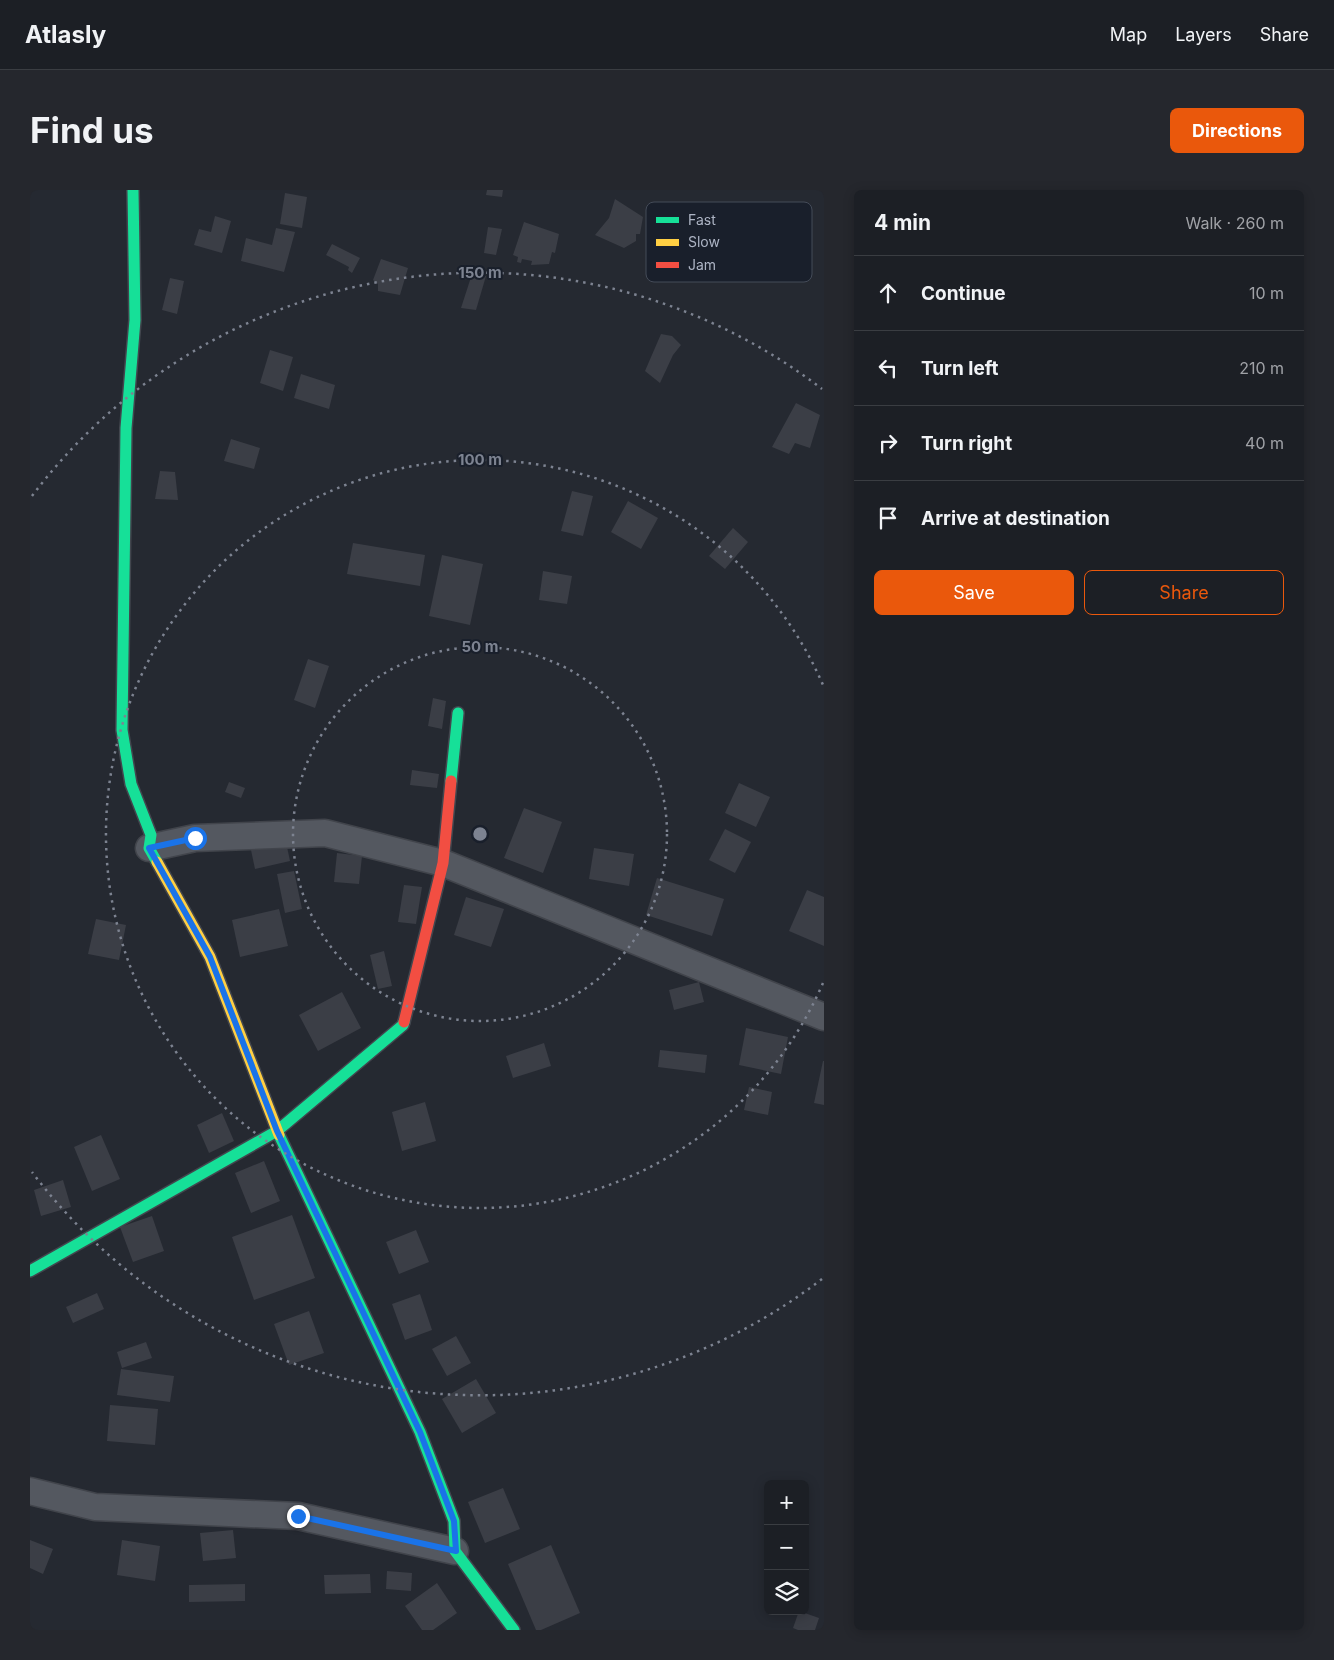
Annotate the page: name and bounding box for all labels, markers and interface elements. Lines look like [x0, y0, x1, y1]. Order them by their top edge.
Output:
text: Atlasly [25, 20, 106, 49]
text: Map [1110, 24, 1147, 45]
text: Layers [1175, 24, 1232, 45]
text: Share [1260, 24, 1309, 45]
button: Directions [1170, 108, 1304, 153]
text: Find us [30, 109, 154, 151]
legend [646, 202, 812, 282]
text: 4 min [874, 210, 931, 235]
text: Fast [688, 211, 716, 228]
text: Walk · 260 m [1186, 213, 1284, 233]
text: Slow [688, 233, 720, 250]
text: Jam [688, 256, 716, 273]
text: 150 m [458, 263, 502, 282]
icon: ahead [874, 279, 902, 307]
text: Continue [921, 282, 1006, 305]
text: 10 m [1249, 283, 1284, 303]
icon: left [874, 354, 902, 382]
text: Turn left [921, 357, 999, 380]
text: 210 m [1239, 358, 1284, 378]
icon: right [874, 429, 902, 457]
text: Turn right [921, 432, 1012, 455]
text: 40 m [1245, 433, 1284, 453]
text: 100 m [458, 450, 502, 469]
icon: arrive [874, 504, 902, 532]
text: Arrive at destination [921, 507, 1110, 530]
button: Save [874, 570, 1074, 615]
button: Share [1084, 570, 1284, 615]
text: 50 m [462, 637, 498, 656]
centre of rings [471, 825, 489, 843]
route start [184, 827, 207, 850]
map controls [764, 1480, 809, 1615]
button: + [764, 1480, 809, 1525]
route end [287, 1505, 310, 1528]
button: − [764, 1525, 809, 1570]
button: layers [764, 1570, 809, 1615]

